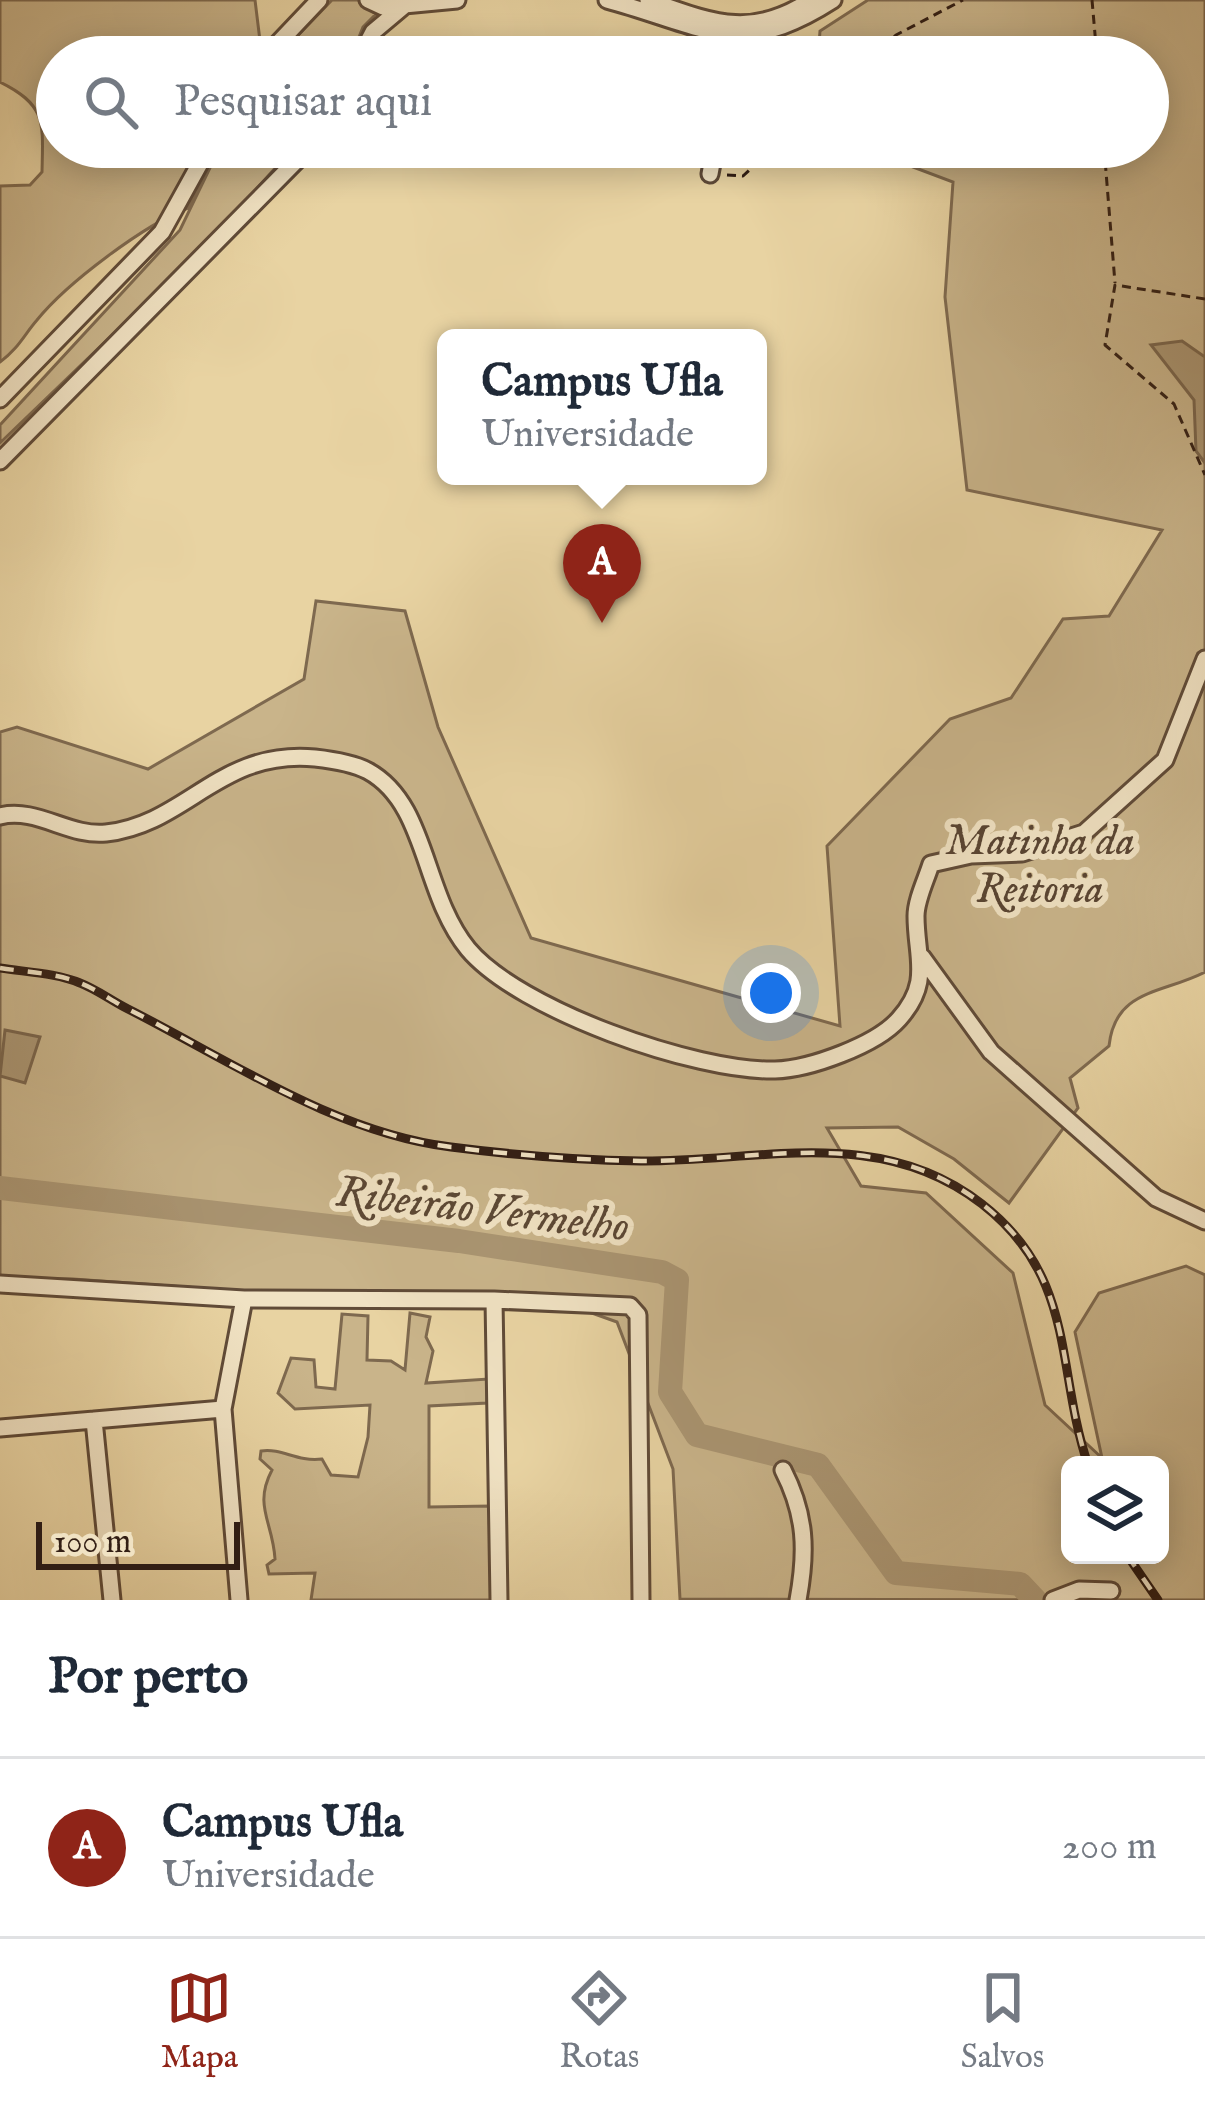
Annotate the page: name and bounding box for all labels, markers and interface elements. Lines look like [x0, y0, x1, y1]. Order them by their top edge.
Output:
search box [36, 36, 1169, 168]
icon: search [78, 69, 144, 135]
text: Pesquisar aqui [174, 74, 432, 131]
popup [437, 329, 767, 485]
text: Campus Ufla [481, 354, 723, 411]
text: Universidade [481, 411, 694, 460]
pin: A [563, 524, 641, 623]
park label: Matinha da Reitoria [945, 816, 1135, 917]
your location [741, 963, 801, 1023]
water label: Ribeirão Vermelho [333, 1164, 632, 1257]
map controls [1061, 1456, 1169, 1564]
button: layers [1061, 1456, 1169, 1564]
scale bar [36, 1516, 240, 1569]
text: 100 m [54, 1522, 131, 1564]
text: Por perto [48, 1646, 248, 1711]
text: Campus Ufla [162, 1795, 403, 1852]
text: A [74, 1823, 100, 1872]
text: 200 m [1062, 1823, 1157, 1872]
text: Universidade [162, 1852, 375, 1901]
tab: Mapa [161, 1965, 238, 2079]
tab: Rotas [559, 1965, 639, 2079]
tab: Salvos [961, 1965, 1044, 2079]

